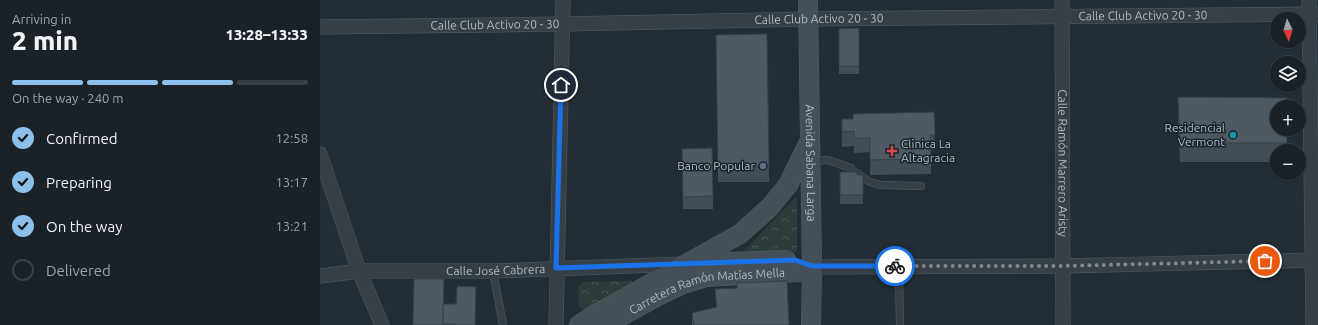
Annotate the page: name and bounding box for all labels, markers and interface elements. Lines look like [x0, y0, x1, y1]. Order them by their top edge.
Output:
street label: Calle Club Activo 20 - 30 [1078, 8, 1208, 22]
street label: Calle Club Activo 20 - 30 [754, 11, 884, 26]
text: Arriving in [12, 12, 71, 26]
north arrow [1270, 12, 1306, 48]
map controls [1270, 12, 1306, 180]
street label: Calle Club Activo 20 - 30 [430, 17, 560, 32]
text: 2 min [12, 26, 78, 55]
text: 13:28–13:33 [225, 26, 308, 43]
button: layers [1270, 56, 1306, 92]
pin [544, 68, 578, 102]
icon: home [550, 74, 572, 96]
street label: Calle Ramón Marrero Aristy [1056, 89, 1070, 237]
text: On the way · 240 m [12, 91, 124, 105]
button: + [1270, 100, 1306, 136]
street label: Avenida Sabana Larga [804, 104, 818, 222]
place label: Residencial Vermont [1164, 121, 1225, 148]
icon: check [12, 127, 34, 149]
text: Confirmed [46, 130, 118, 147]
marker: Residencial Vermont [1228, 130, 1238, 140]
text: 12:58 [275, 131, 308, 145]
place label: Clinica La Altagracia [901, 137, 955, 164]
button: − [1270, 144, 1306, 180]
marker: Clinica La Altagracia [886, 145, 898, 157]
place label: Banco Popular [677, 159, 755, 172]
marker: Banco Popular [758, 161, 768, 171]
icon: check [12, 171, 34, 193]
text: Preparing [46, 174, 112, 191]
text: 13:17 [275, 175, 308, 189]
icon: check [12, 215, 34, 237]
text: On the way [46, 218, 122, 235]
text: 13:21 [275, 219, 308, 233]
pin [1248, 244, 1282, 278]
courier [875, 246, 915, 286]
icon: bag [1254, 250, 1276, 272]
icon: bike [884, 255, 906, 277]
text: Delivered [46, 262, 111, 279]
street label: Calle José Cabrera [446, 262, 545, 277]
street label: Carretera Ramón Matías Mella [627, 266, 785, 317]

